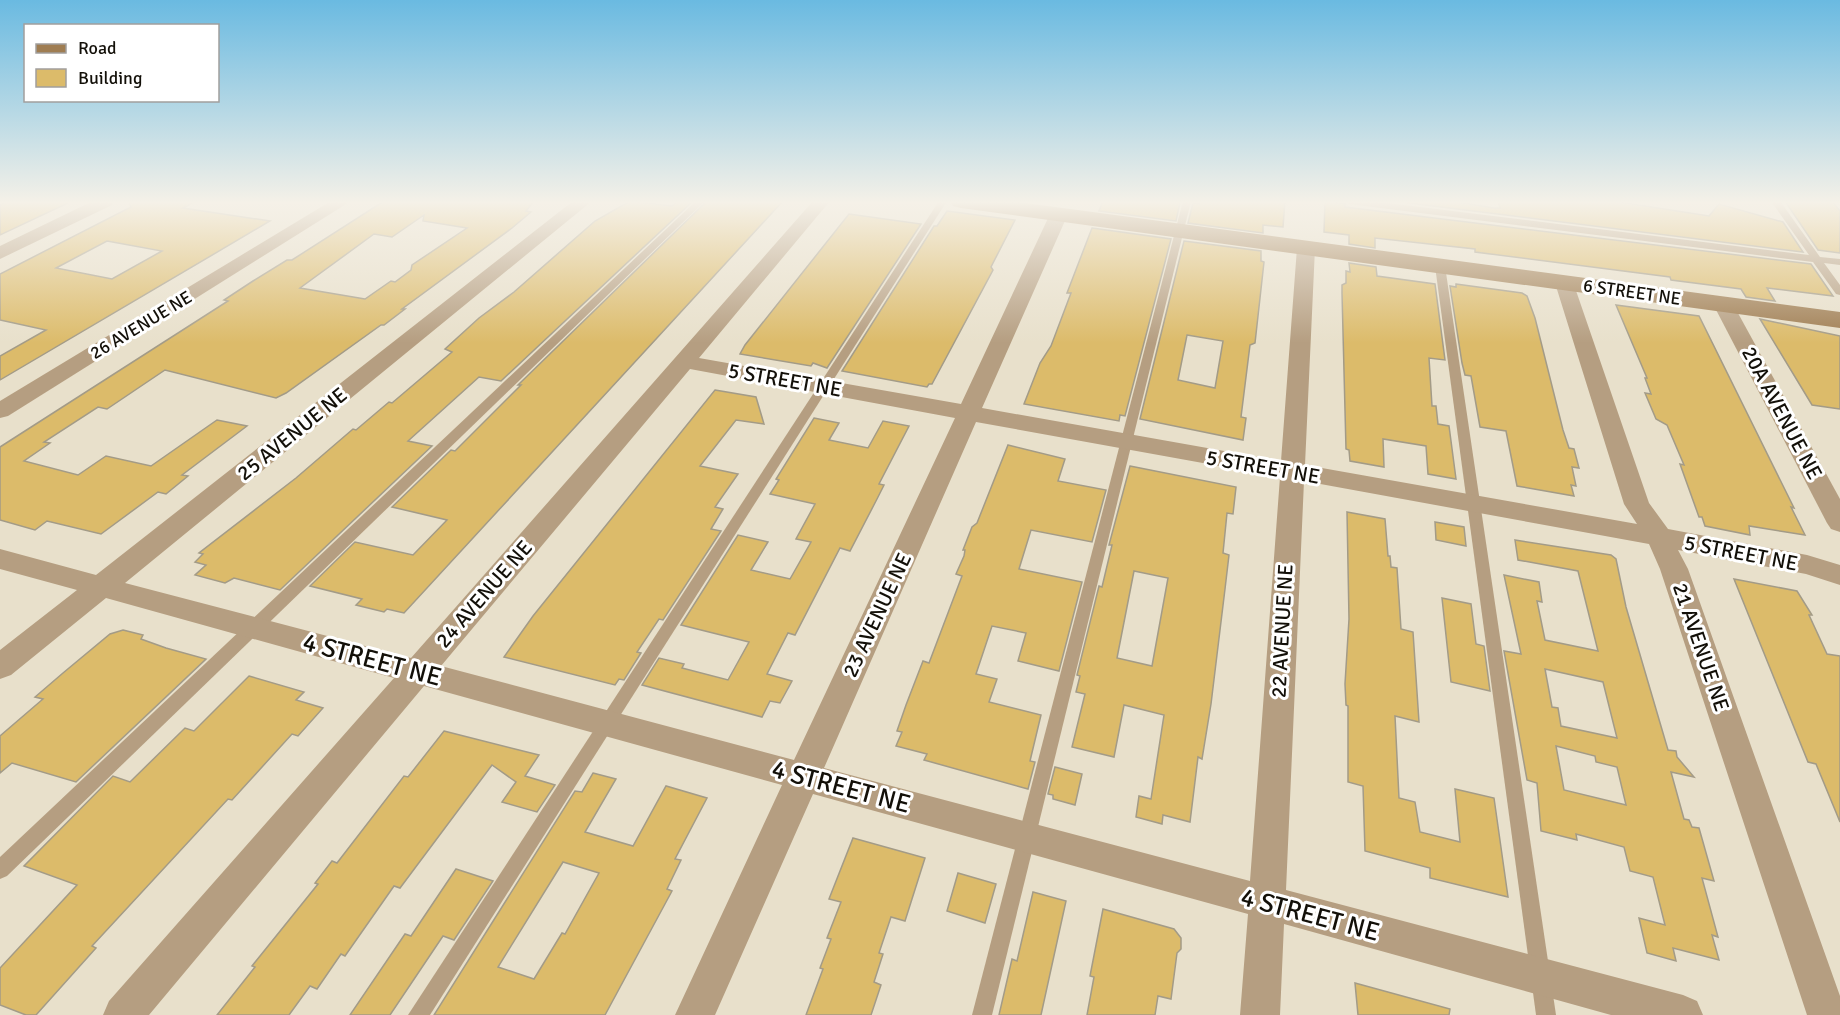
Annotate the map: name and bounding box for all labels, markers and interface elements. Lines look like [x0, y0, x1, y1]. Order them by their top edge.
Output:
legend [24, 24, 219, 102]
text: Road [78, 37, 117, 59]
text: Building [78, 67, 142, 89]
street label: 6 STREET NE [1582, 274, 1682, 310]
street label: 26 AVENUE NE [86, 286, 196, 364]
street label: 20A AVENUE NE [1736, 342, 1828, 484]
street label: 5 STREET NE [726, 357, 844, 403]
street label: 25 AVENUE NE [232, 382, 352, 486]
street label: 5 STREET NE [1204, 444, 1322, 490]
street label: 5 STREET NE [1682, 529, 1800, 577]
street label: 24 AVENUE NE [430, 535, 538, 653]
street label: 23 AVENUE NE [837, 549, 917, 681]
street label: 22 AVENUE NE [1266, 563, 1298, 699]
street label: 21 AVENUE NE [1667, 579, 1735, 715]
street label: 4 STREET NE [299, 626, 445, 694]
street label: 4 STREET NE [768, 753, 914, 821]
street label: 4 STREET NE [1237, 881, 1383, 949]

